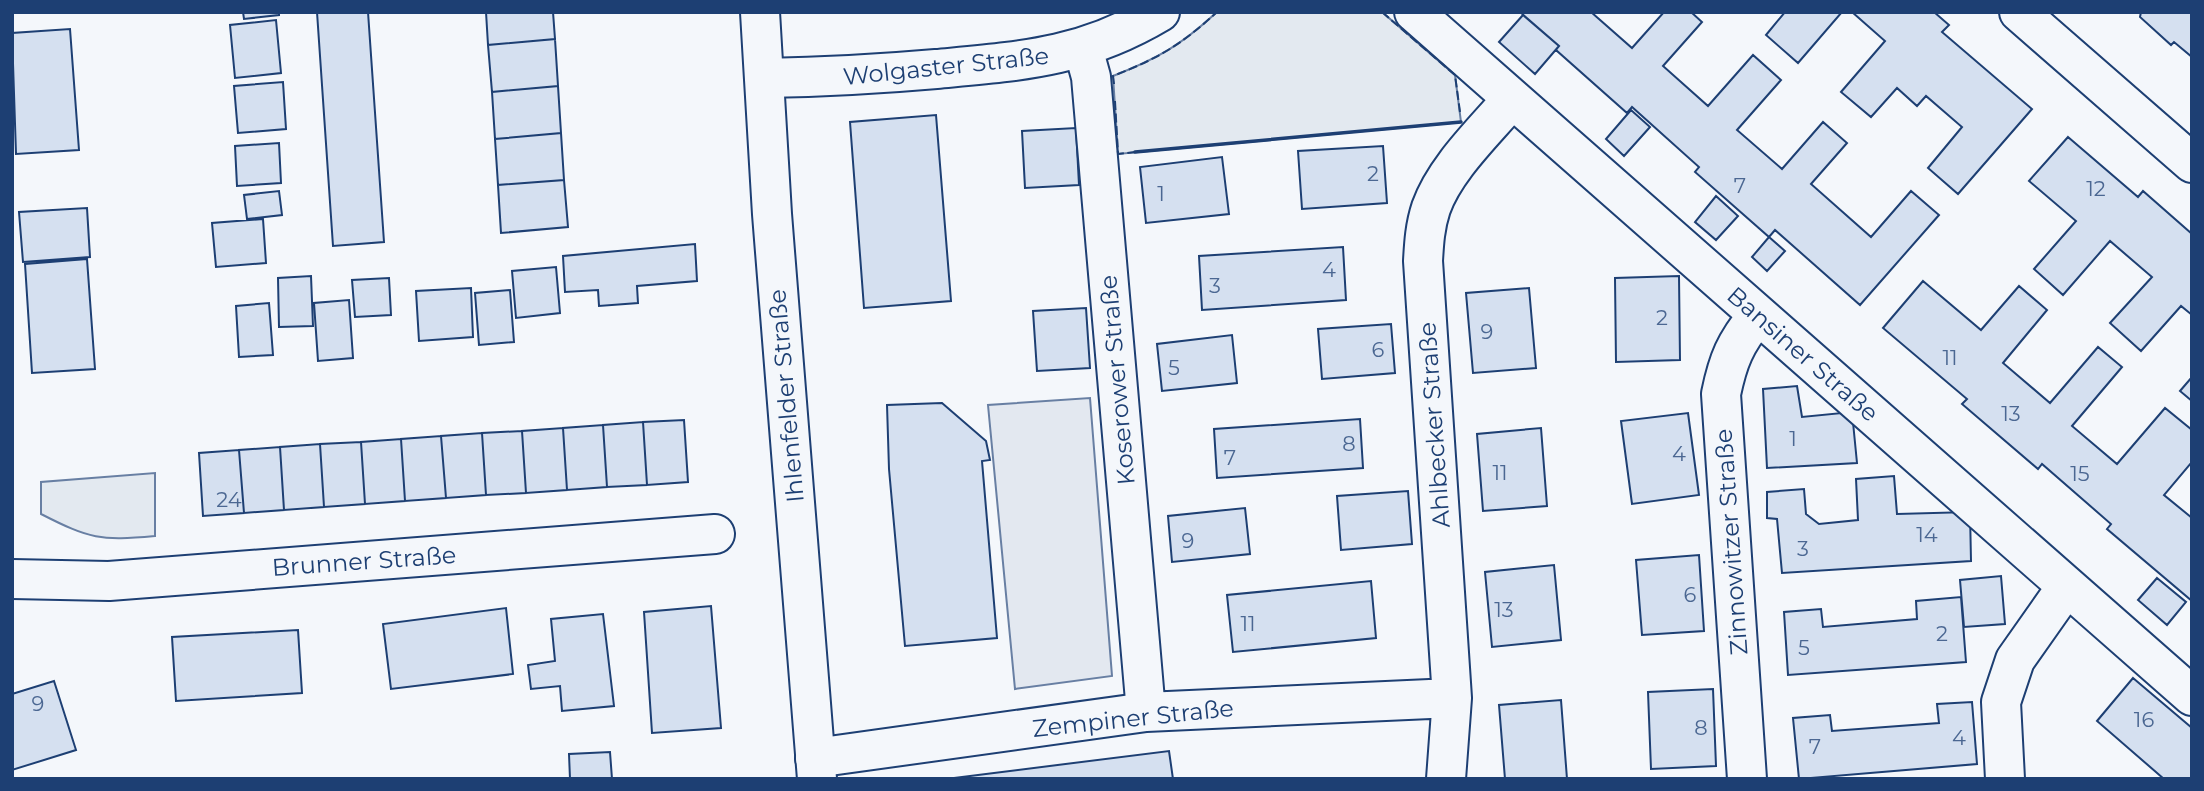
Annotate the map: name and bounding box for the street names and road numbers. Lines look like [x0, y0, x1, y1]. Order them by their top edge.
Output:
street label: Wolgaster Straße [842, 41, 1050, 91]
street label: Koserower Straße [1093, 274, 1141, 486]
street label: Bansiner Straße [1721, 280, 1885, 428]
street label: Ihlenfelder Straße [762, 288, 810, 504]
street label: Ahlbecker Straße [1412, 321, 1456, 529]
street label: Zinnowitzer Straße [1709, 428, 1753, 656]
street label: Brunner Straße [271, 540, 457, 582]
street label: Zempiner Straße [1031, 693, 1235, 743]

